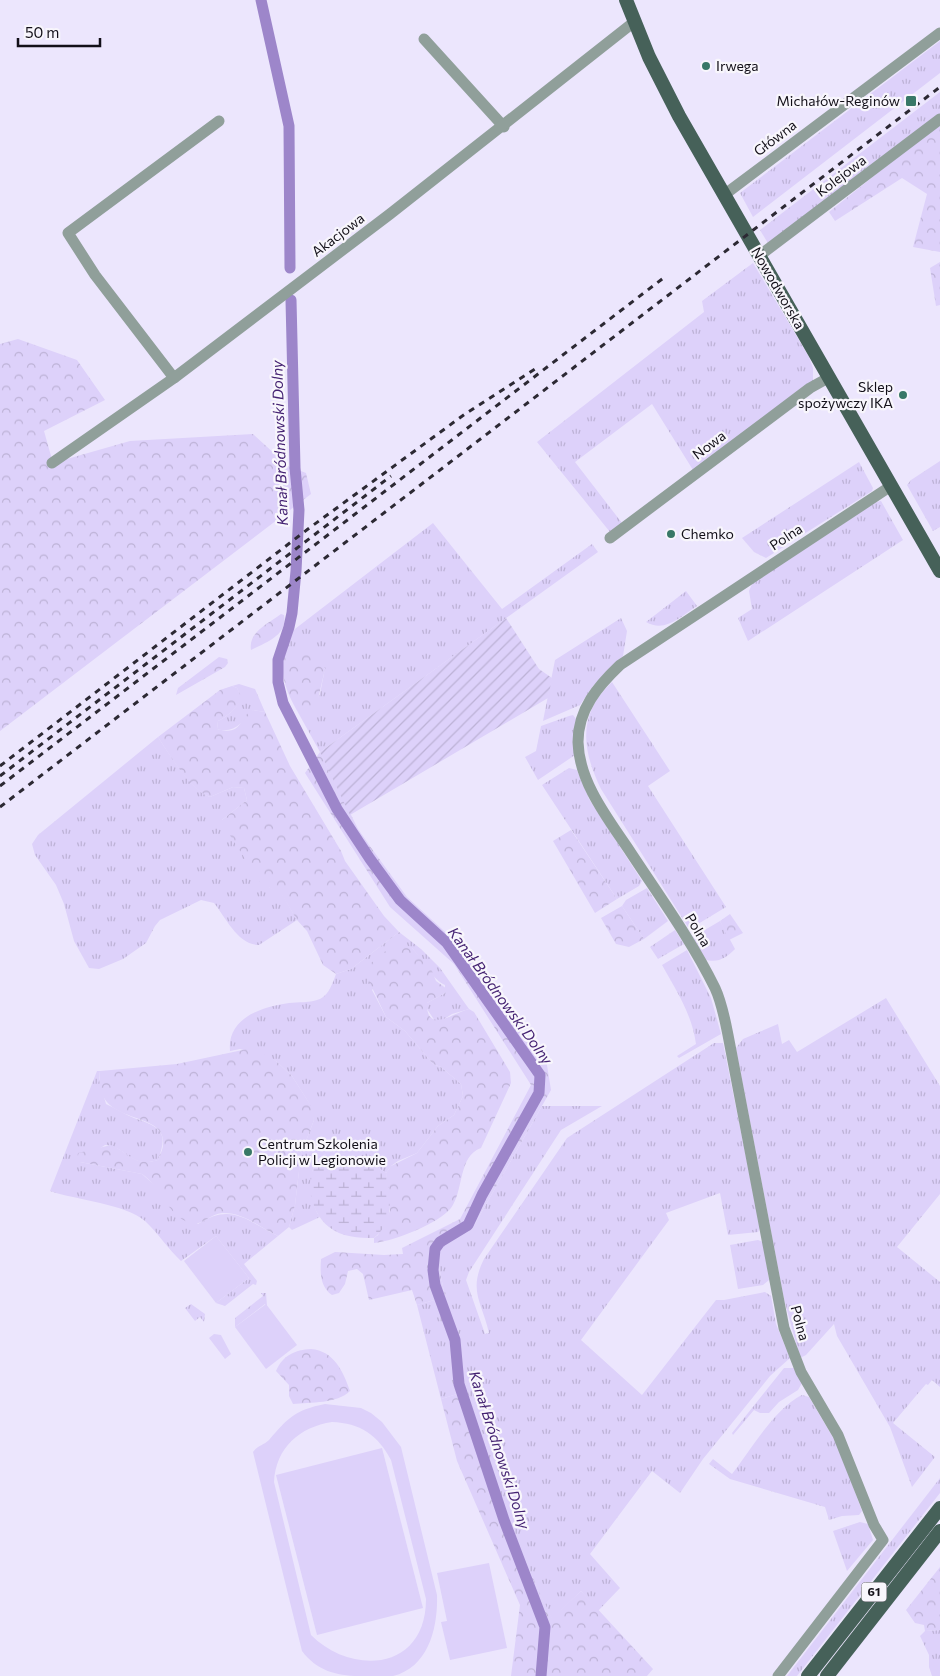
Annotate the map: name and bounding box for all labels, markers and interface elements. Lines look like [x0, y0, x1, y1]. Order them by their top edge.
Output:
scale bar [18, 15, 100, 47]
text: 50 m [25, 23, 59, 41]
place label: Irwega [716, 57, 759, 74]
marker: Irwega [700, 60, 712, 72]
place label: Michałów-Reginów [776, 92, 900, 109]
marker: Michałów-Reginów [904, 94, 918, 108]
street label: Główna [750, 116, 799, 159]
street label: Kolejowa [812, 151, 869, 200]
street label: Akacjowa [308, 209, 367, 260]
street label: Nowodworska [748, 244, 809, 332]
water label: Kanał Bródnowski Dolny [267, 359, 291, 526]
place label: Sklep spożywczy IKA [798, 378, 893, 411]
marker: Sklep spożywczy IKA [897, 389, 909, 401]
street label: Nowa [689, 427, 729, 463]
street label: Polna [766, 520, 805, 553]
place label: Chemko [681, 525, 734, 542]
marker: Chemko [665, 528, 677, 540]
street label: Polna [682, 910, 715, 949]
water label: Kanał Bródnowski Dolny [445, 923, 557, 1069]
place label: Centrum Szkolenia Policji w Legionowie [258, 1135, 386, 1168]
marker: Centrum Szkolenia Policji w Legionowie [242, 1146, 254, 1158]
street label: Polna [788, 1303, 813, 1342]
water label: Kanał Bródnowski Dolny [466, 1368, 534, 1532]
road number: 61 [862, 1582, 886, 1601]

